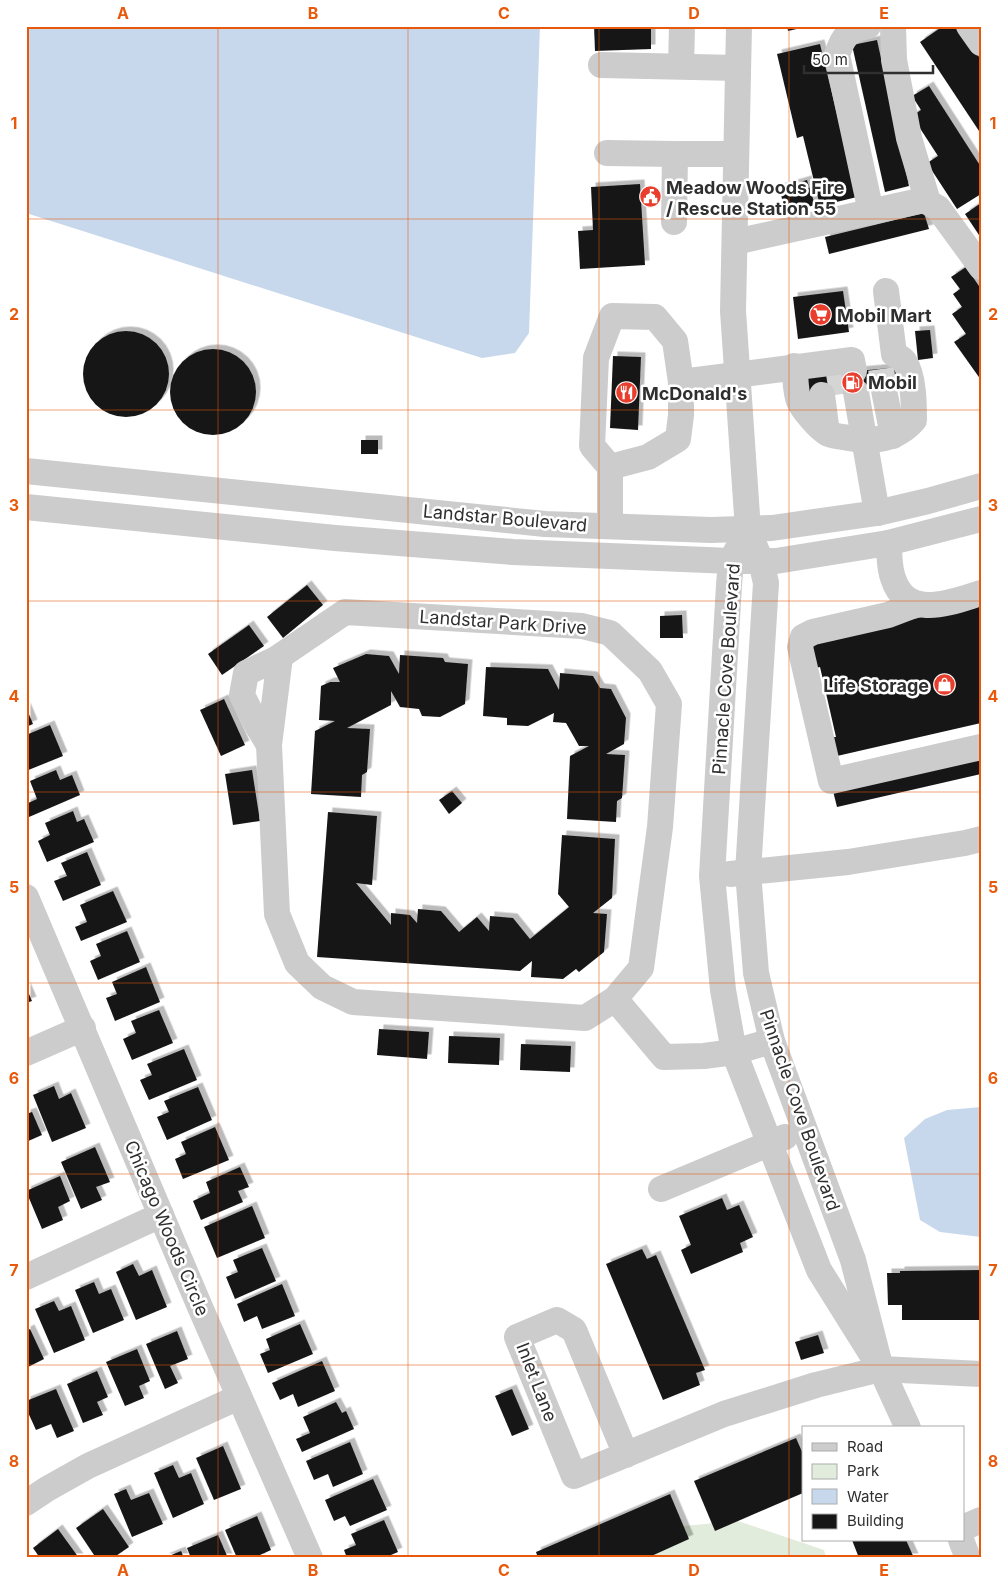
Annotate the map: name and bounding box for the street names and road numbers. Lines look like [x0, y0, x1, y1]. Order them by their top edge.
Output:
street label: Landstar Boulevard [422, 500, 588, 536]
street label: Pinnacle Cove Boulevard [708, 563, 744, 775]
street label: Landstar Park Drive [419, 606, 587, 638]
street label: Pinnacle Cove Boulevard [756, 1006, 844, 1214]
street label: Chicago Woods Circle [120, 1137, 214, 1319]
street label: Inlet Lane [512, 1340, 562, 1424]

